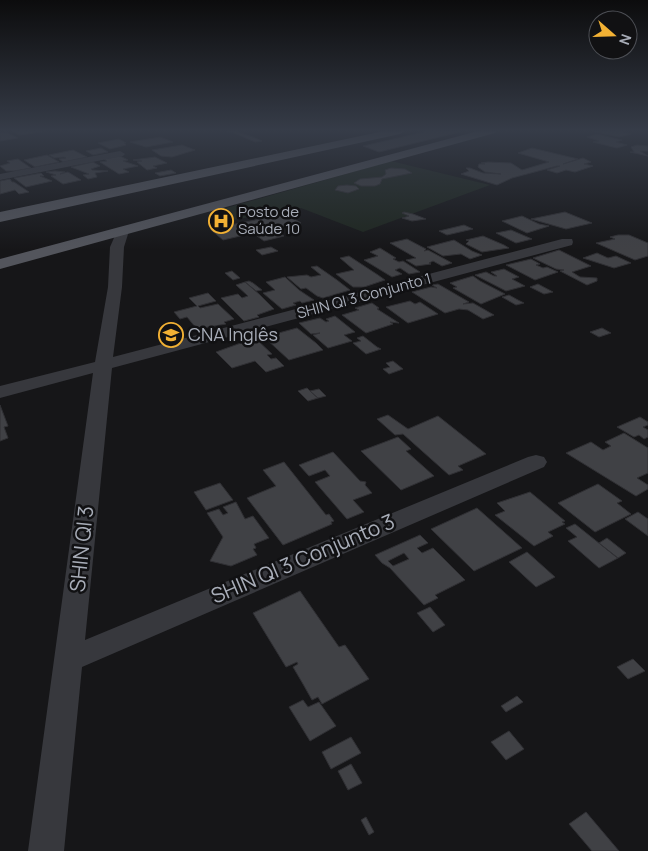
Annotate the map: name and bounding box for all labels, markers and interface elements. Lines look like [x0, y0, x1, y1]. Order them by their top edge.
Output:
north arrow [588, 10, 638, 60]
text: N [615, 32, 636, 48]
place label: Posto de Saúde 10 [238, 201, 300, 239]
hospital icon: Posto de Saúde 10 [208, 208, 234, 234]
street label: SHIN QI 3 Conjunto 1 [294, 267, 433, 324]
school or university icon: CNA Inglês [158, 322, 184, 348]
place label: CNA Inglês [188, 322, 278, 346]
street label: SHIN QI 3 [63, 504, 99, 593]
street label: SHIN QI 3 Conjunto 3 [206, 507, 399, 610]

